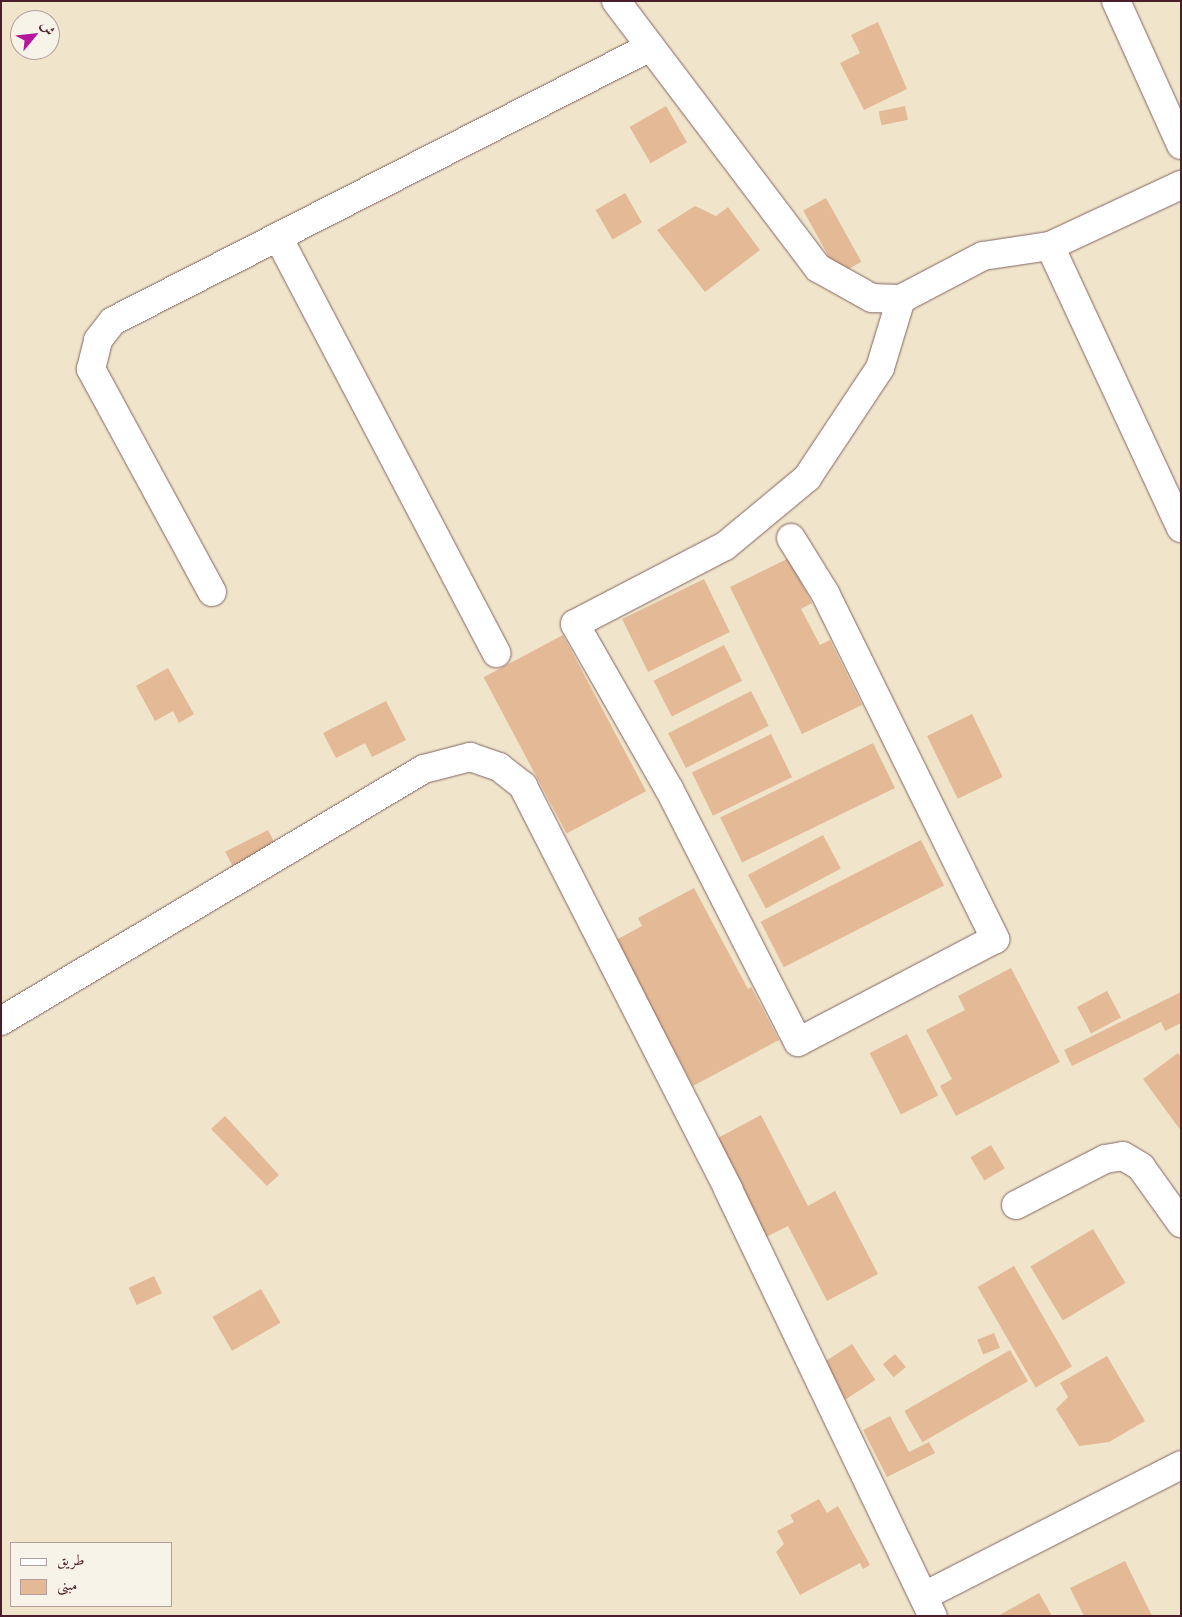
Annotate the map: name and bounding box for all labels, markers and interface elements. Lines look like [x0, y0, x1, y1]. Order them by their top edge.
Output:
north arrow [10, 10, 60, 60]
text: ش [38, 19, 57, 38]
legend [10, 1542, 172, 1607]
text: طريق [57, 1554, 84, 1569]
text: مبنى [57, 1579, 77, 1594]

